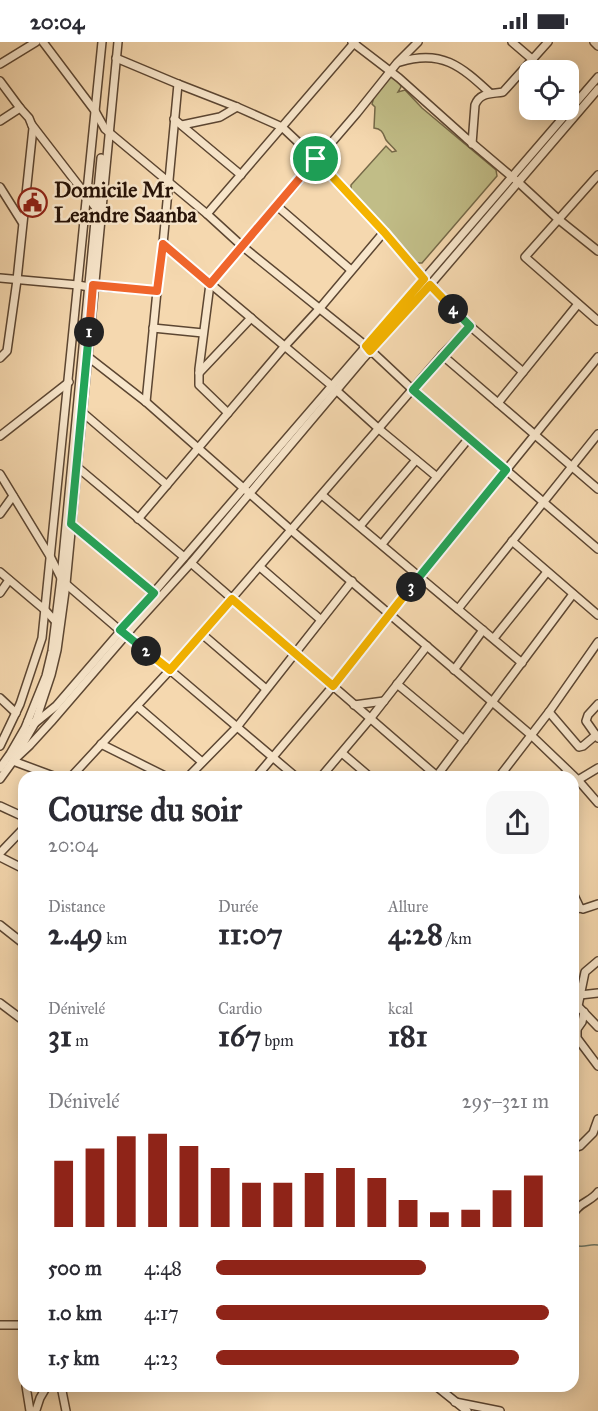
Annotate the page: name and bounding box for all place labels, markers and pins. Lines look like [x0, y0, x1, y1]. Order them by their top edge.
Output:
pin [290, 133, 341, 184]
place label: Domicile Mr Leandre Saanba [54, 176, 197, 228]
public building icon: Domicile Mr Leandre Saanba [17, 186, 49, 218]
pin: 4 [438, 294, 468, 324]
pin: 1 [74, 317, 104, 347]
pin: 3 [396, 572, 426, 602]
pin: 2 [131, 636, 161, 666]

